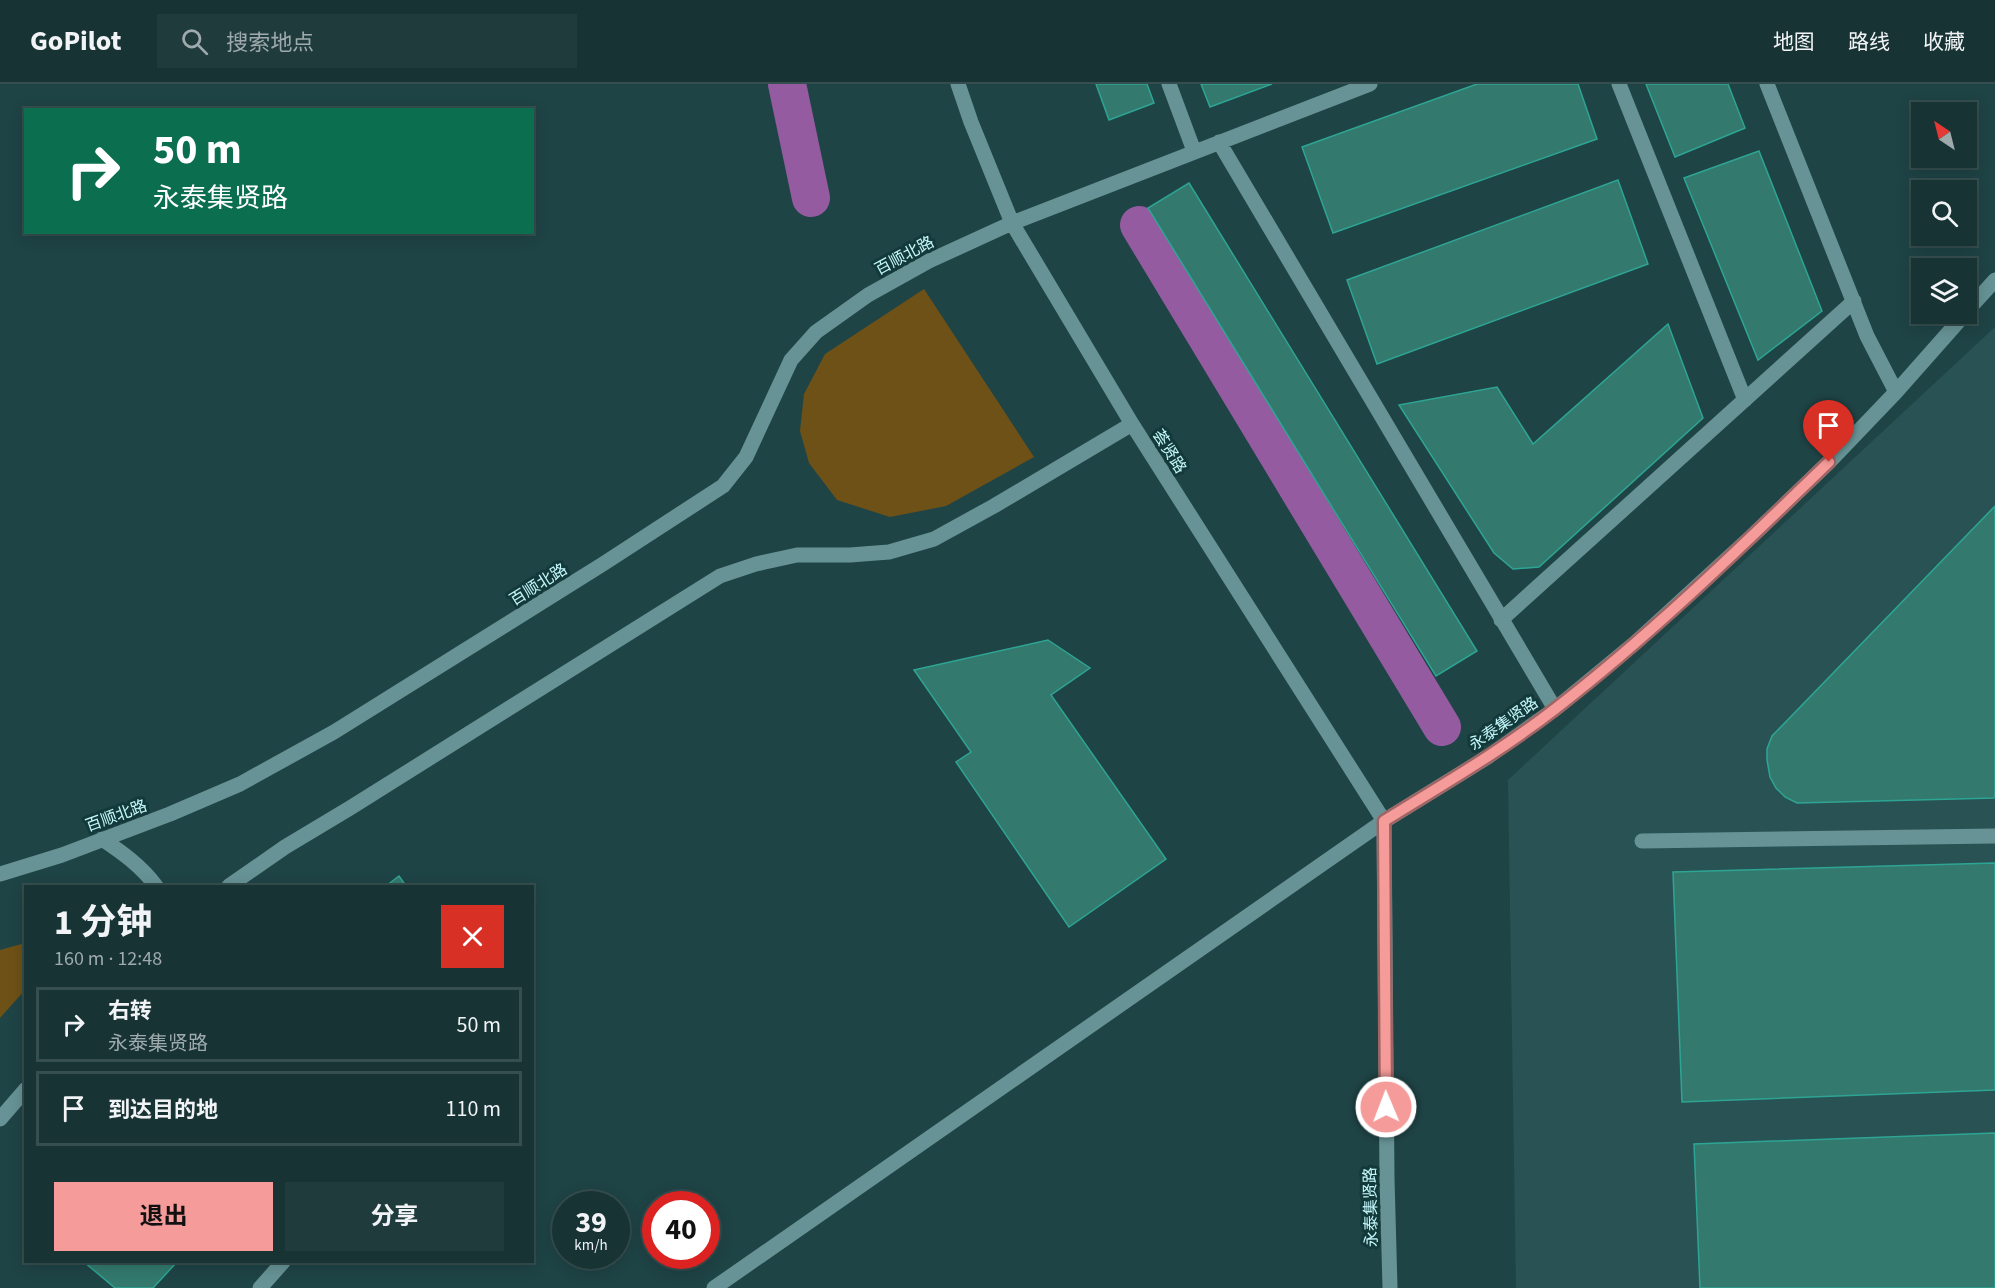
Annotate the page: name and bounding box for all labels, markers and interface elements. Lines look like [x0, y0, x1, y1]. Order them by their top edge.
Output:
search box [157, 14, 577, 68]
text: GoPilot [30, 21, 121, 61]
icon: search [178, 25, 211, 58]
text: 搜索地点 [226, 27, 314, 59]
text: 地图 [1773, 27, 1815, 57]
text: 路线 [1848, 27, 1890, 57]
text: 收藏 [1923, 27, 1965, 57]
north arrow [1911, 102, 1977, 168]
map controls [1911, 102, 1977, 324]
text: 50 m [153, 120, 242, 180]
icon: right [54, 132, 132, 210]
text: 永泰集贤路 [153, 179, 288, 218]
button: search [1911, 180, 1977, 246]
street label: 百顺北路 [871, 231, 938, 281]
button: layers [1911, 258, 1977, 324]
pin [1803, 400, 1854, 462]
icon: arrive [1812, 409, 1845, 442]
street label: 荟贤路 [1147, 425, 1191, 478]
street label: 百顺北路 [506, 559, 572, 611]
street label: 永泰集贤路 [1464, 692, 1543, 756]
street label: 百顺北路 [83, 795, 150, 837]
text: 1 分钟 [54, 897, 152, 948]
button: close [441, 905, 504, 968]
text: 160 m · 12:48 [54, 945, 162, 973]
text: 右转 [108, 995, 152, 1027]
icon: right [57, 1008, 90, 1041]
text: 50 m [456, 1009, 501, 1041]
text: 永泰集贤路 [108, 1030, 208, 1058]
position arrow [1354, 1075, 1418, 1139]
icon: arrive [57, 1092, 90, 1125]
text: 110 m [446, 1093, 501, 1125]
text: 到达目的地 [108, 1094, 218, 1126]
street label: 永泰集贤路 [1359, 1167, 1383, 1247]
button: 退出 [54, 1182, 273, 1251]
button: 分享 [285, 1182, 504, 1251]
speed limit sign: 40 [642, 1191, 720, 1269]
text: 39 [575, 1201, 607, 1244]
text: km/h [574, 1235, 608, 1256]

